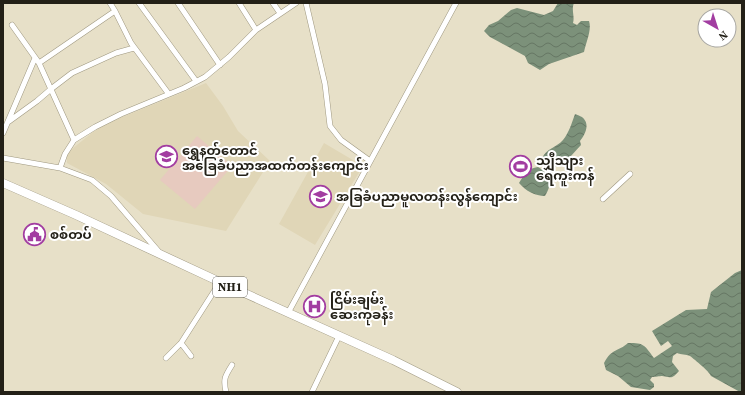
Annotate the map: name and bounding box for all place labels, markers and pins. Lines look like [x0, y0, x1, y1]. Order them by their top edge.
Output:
place label: ရွှေနတ်တောင် အခြေခံပညာအထက်တန်းကျောင်း [182, 141, 369, 177]
school or university icon: ရွှေနတ်တောင် အခြေခံပညာအထက်တန်းကျောင်း [153, 144, 179, 170]
place label: သျှီသျား ရေကူးကန် [536, 152, 594, 187]
sports icon: သျှီသျား ရေကူးကန် [507, 154, 533, 180]
school or university icon: အခြခံပညာမူလတန်းလွန်ကျောင်း [308, 183, 334, 209]
place label: အခြခံပညာမူလတန်းလွန်ကျောင်း [336, 187, 518, 208]
public building icon: စစ်တပ် [21, 221, 47, 247]
place label: စစ်တပ် [50, 225, 92, 243]
place label: ငြိမ်းချမ်း ဆေးကုခန်း [330, 290, 393, 326]
hospital icon: ငြိမ်းချမ်း ဆေးကုခန်း [301, 293, 327, 319]

